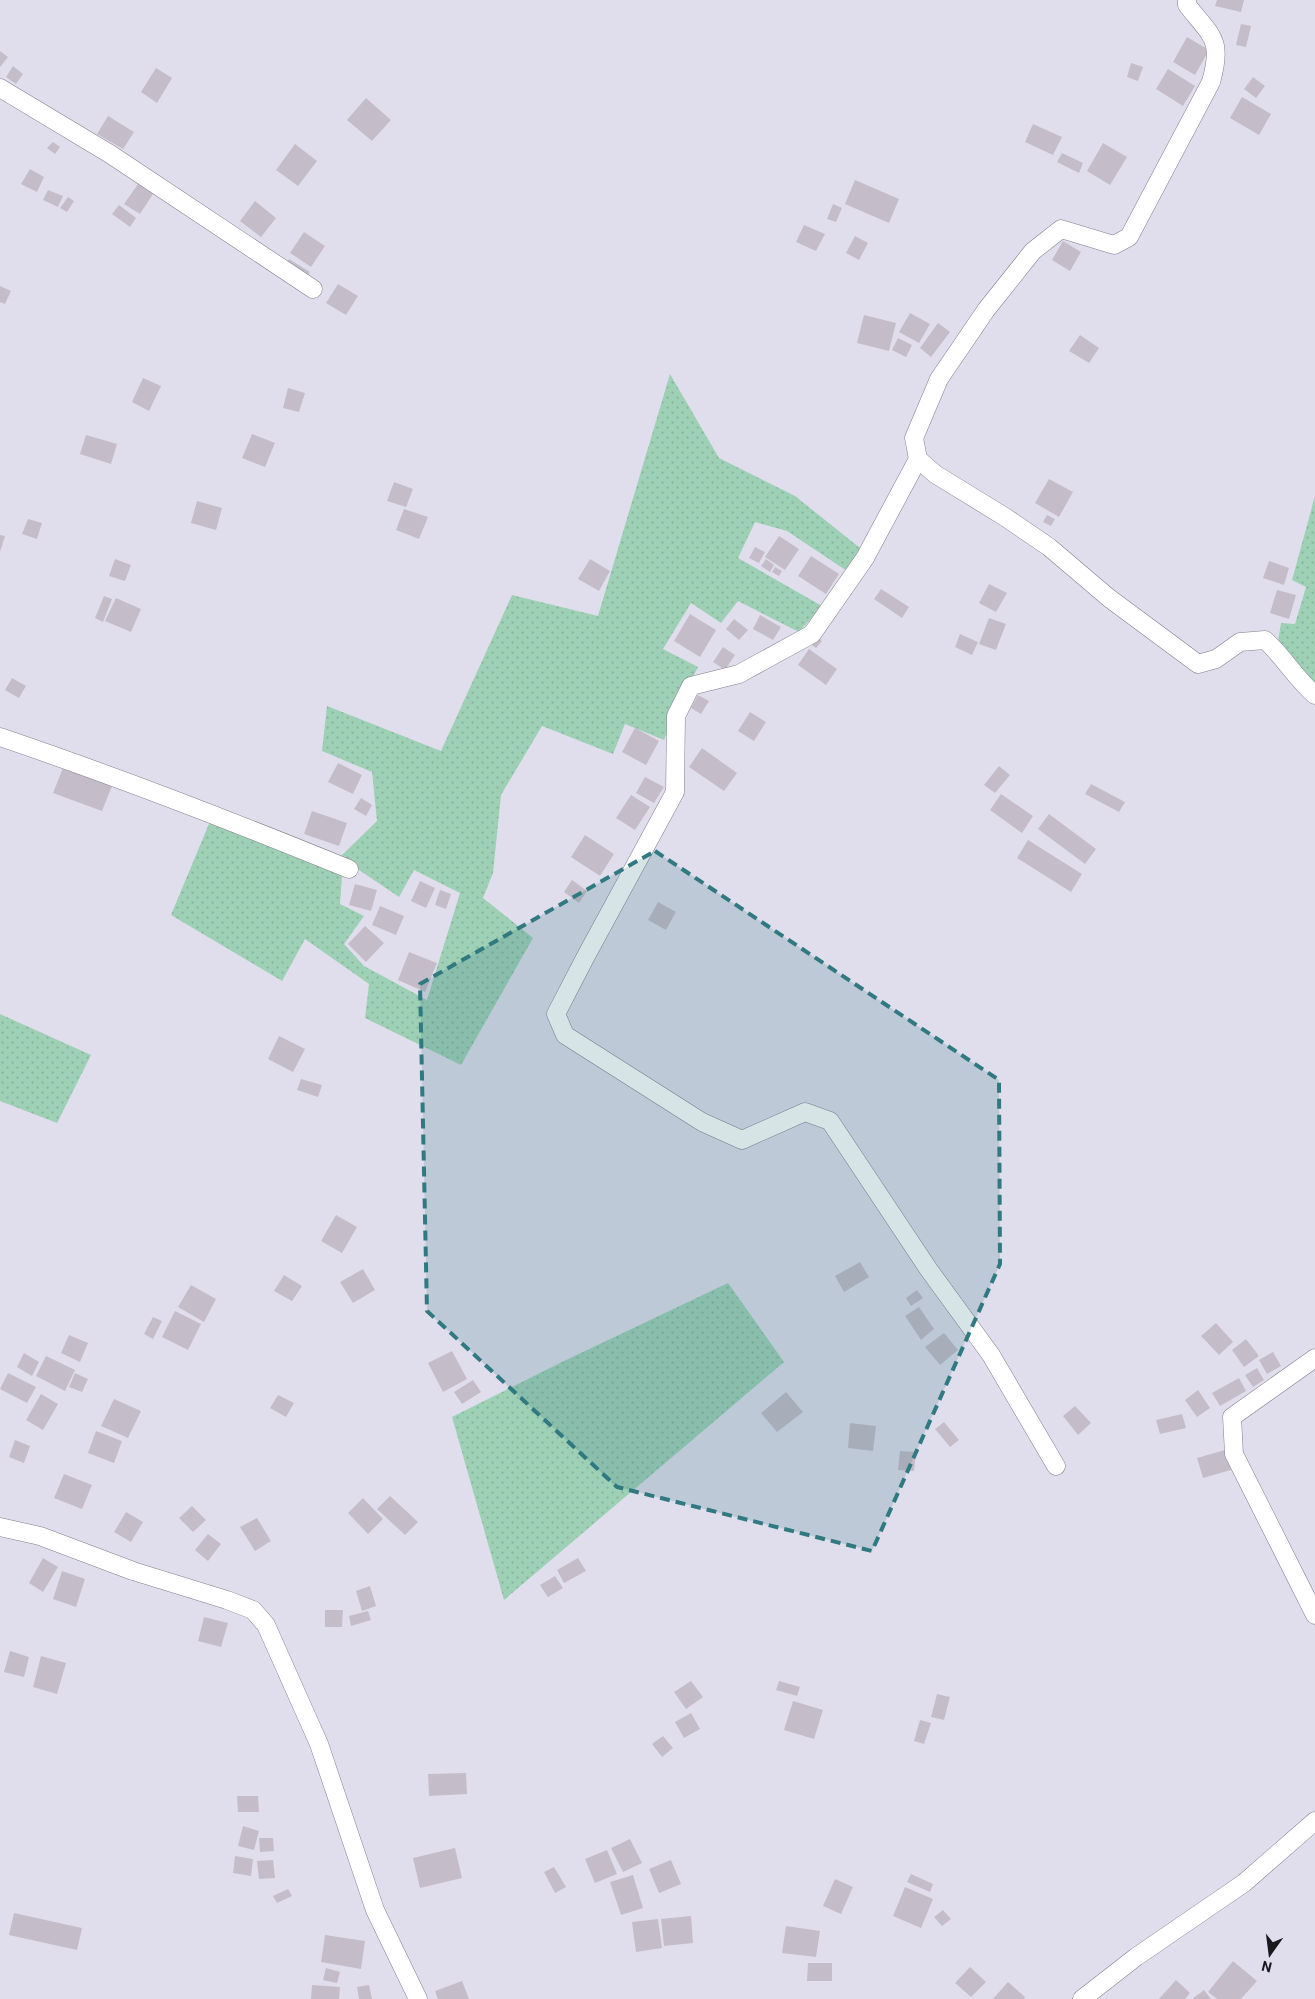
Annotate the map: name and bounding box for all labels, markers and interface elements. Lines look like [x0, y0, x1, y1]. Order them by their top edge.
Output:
north arrow [1245, 1929, 1295, 1979]
text: N [1260, 1958, 1274, 1976]

